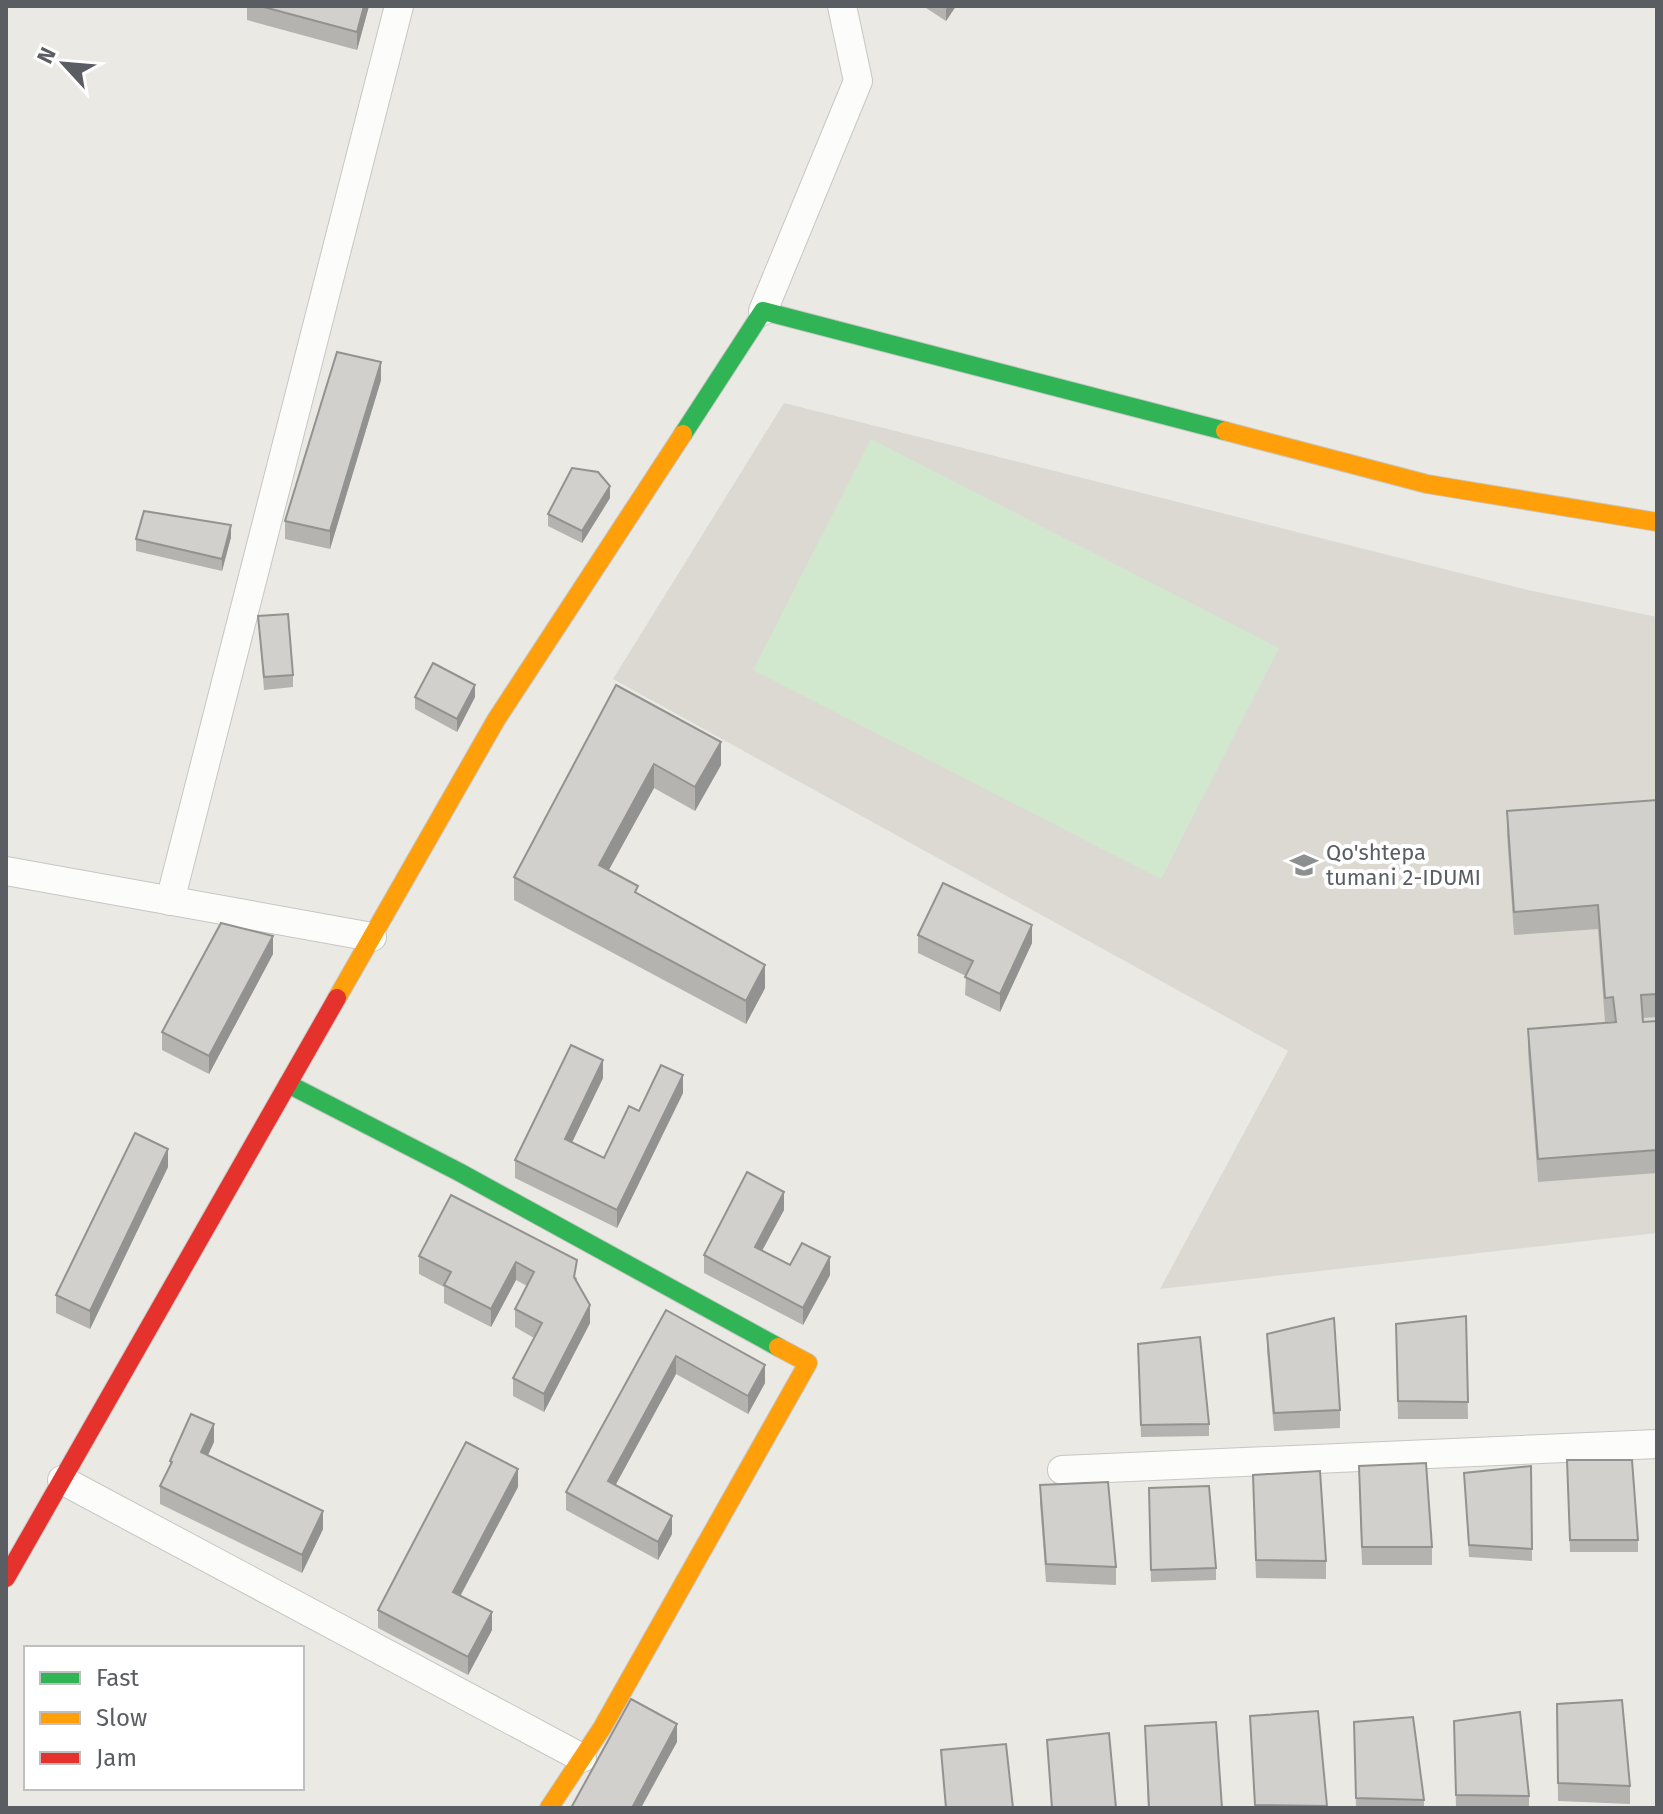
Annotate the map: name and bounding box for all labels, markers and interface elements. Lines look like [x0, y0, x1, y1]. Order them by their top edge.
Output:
north arrow [24, 24, 104, 104]
text: N [31, 43, 62, 68]
place label: Qo'shtepa tumani 2-IDUMI [1326, 839, 1481, 891]
school or university icon: Qo'shtepa tumani 2-IDUMI [1289, 850, 1319, 880]
legend [24, 1646, 304, 1790]
text: Fast [96, 1664, 139, 1692]
text: Slow [96, 1704, 147, 1732]
text: Jam [96, 1744, 137, 1772]

